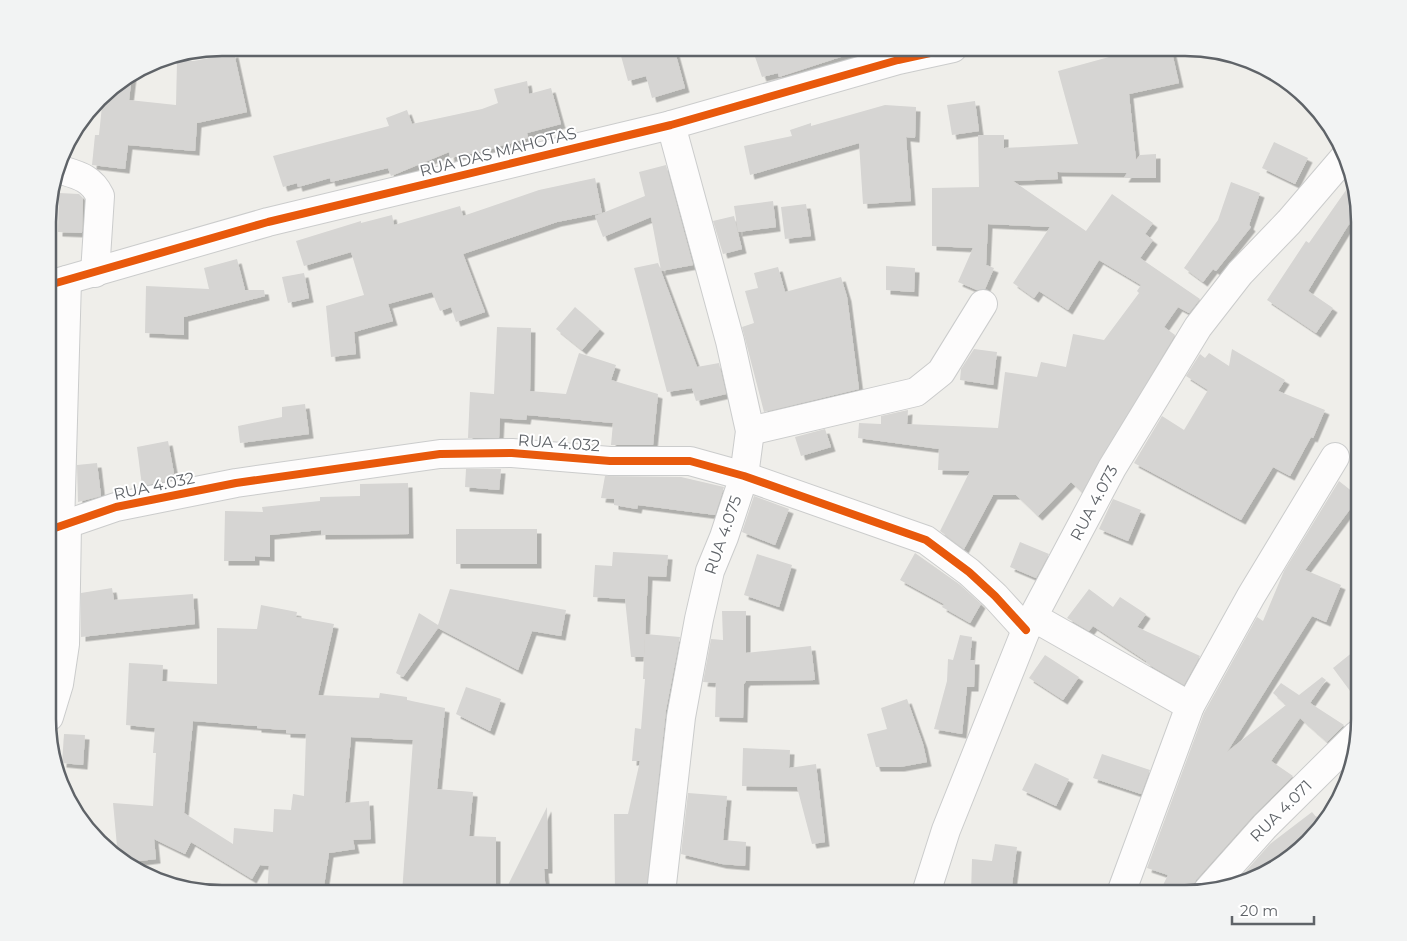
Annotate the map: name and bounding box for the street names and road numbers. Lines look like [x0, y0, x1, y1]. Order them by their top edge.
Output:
street label: RUA DAS MAHOTAS [418, 123, 579, 181]
street label: RUA 4.032 [517, 431, 601, 455]
street label: RUA 4.073 [1066, 462, 1122, 544]
street label: RUA 4.032 [112, 468, 196, 504]
street label: RUA 4.075 [701, 493, 745, 577]
street label: RUA 4.071 [1246, 776, 1316, 846]

